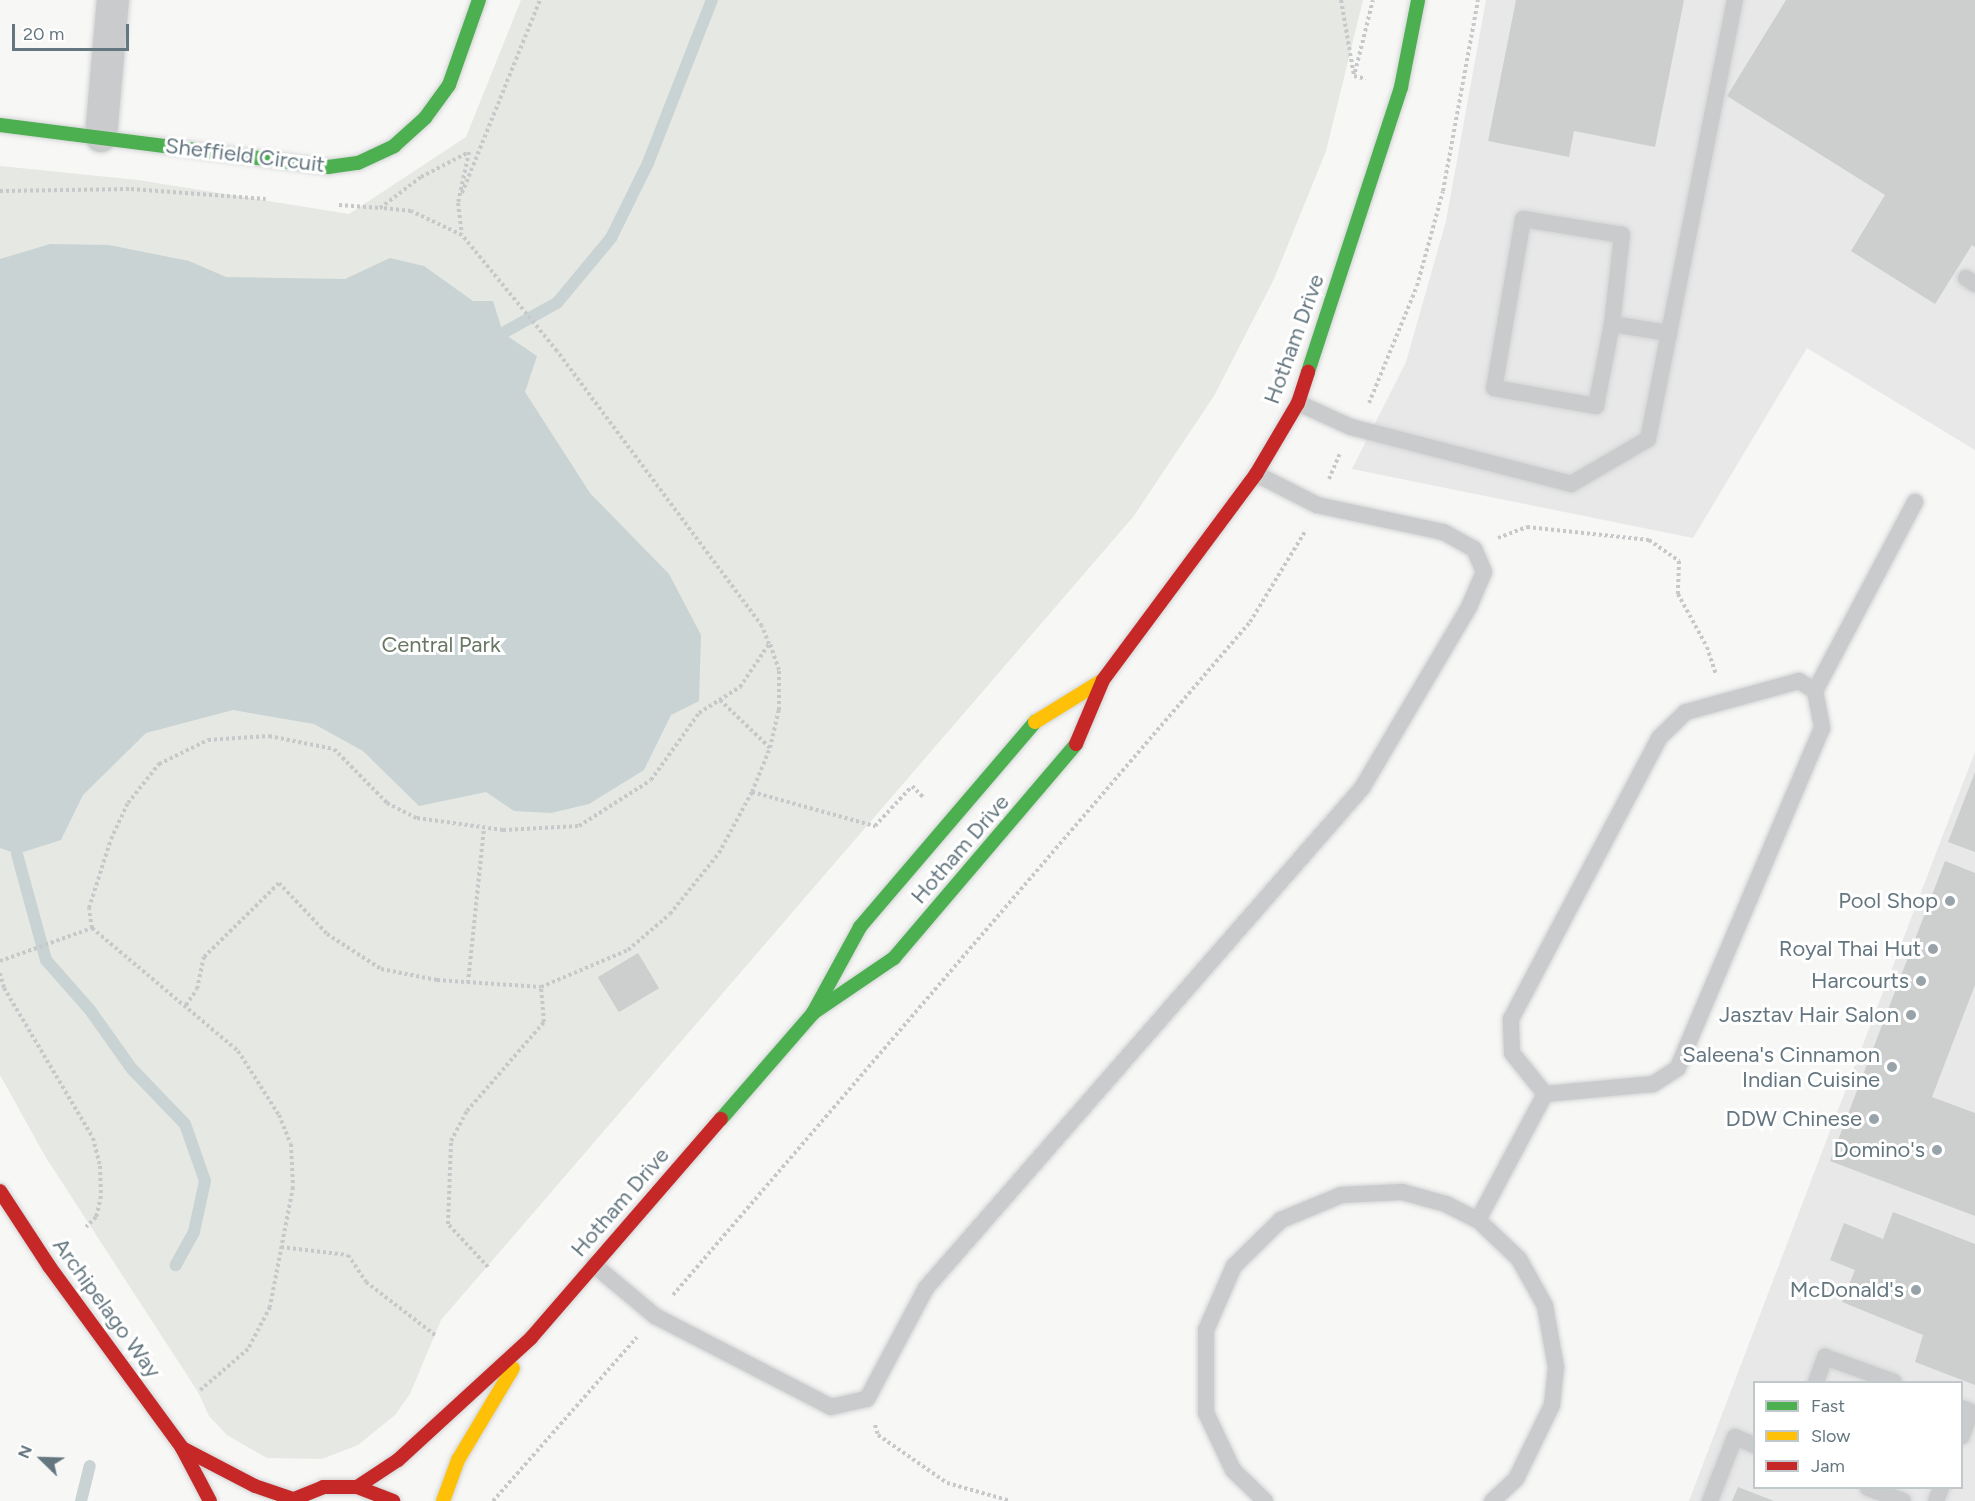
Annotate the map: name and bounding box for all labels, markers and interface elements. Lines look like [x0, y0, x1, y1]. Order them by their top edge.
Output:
scale bar [15, 12, 132, 50]
text: 20 m [23, 23, 64, 45]
street label: Sheffield Circuit [164, 132, 326, 178]
street label: Hotham Drive [1258, 271, 1330, 407]
park label: Central Park [381, 632, 501, 658]
street label: Hotham Drive [905, 789, 1015, 909]
place label: Pool Shop [1838, 888, 1938, 914]
marker: Pool Shop [1943, 894, 1957, 908]
place label: Royal Thai Hut [1779, 936, 1921, 962]
marker: Royal Thai Hut [1926, 942, 1940, 956]
place label: Harcourts [1811, 968, 1909, 994]
marker: Harcourts [1914, 974, 1928, 988]
place label: Jasztav Hair Salon [1719, 1002, 1899, 1028]
marker: Jasztav Hair Salon [1904, 1008, 1918, 1022]
place label: Saleena's Cinnamon Indian Cuisine [1682, 1041, 1880, 1092]
marker: Saleena's Cinnamon Indian Cuisine [1885, 1060, 1899, 1074]
place label: DDW Chinese [1726, 1106, 1862, 1132]
marker: DDW Chinese [1867, 1112, 1881, 1126]
place label: Domino's [1834, 1137, 1925, 1163]
street label: Hotham Drive [565, 1142, 675, 1262]
marker: Domino's [1930, 1143, 1944, 1157]
street label: Archipelago Way [47, 1233, 167, 1383]
place label: McDonald's [1790, 1277, 1904, 1303]
marker: McDonald's [1909, 1283, 1923, 1297]
legend [1753, 1381, 1963, 1489]
text: Fast [1811, 1395, 1845, 1417]
text: Slow [1811, 1425, 1850, 1447]
north arrow [12, 1429, 72, 1489]
text: N [14, 1442, 36, 1461]
text: Jam [1811, 1455, 1845, 1477]

